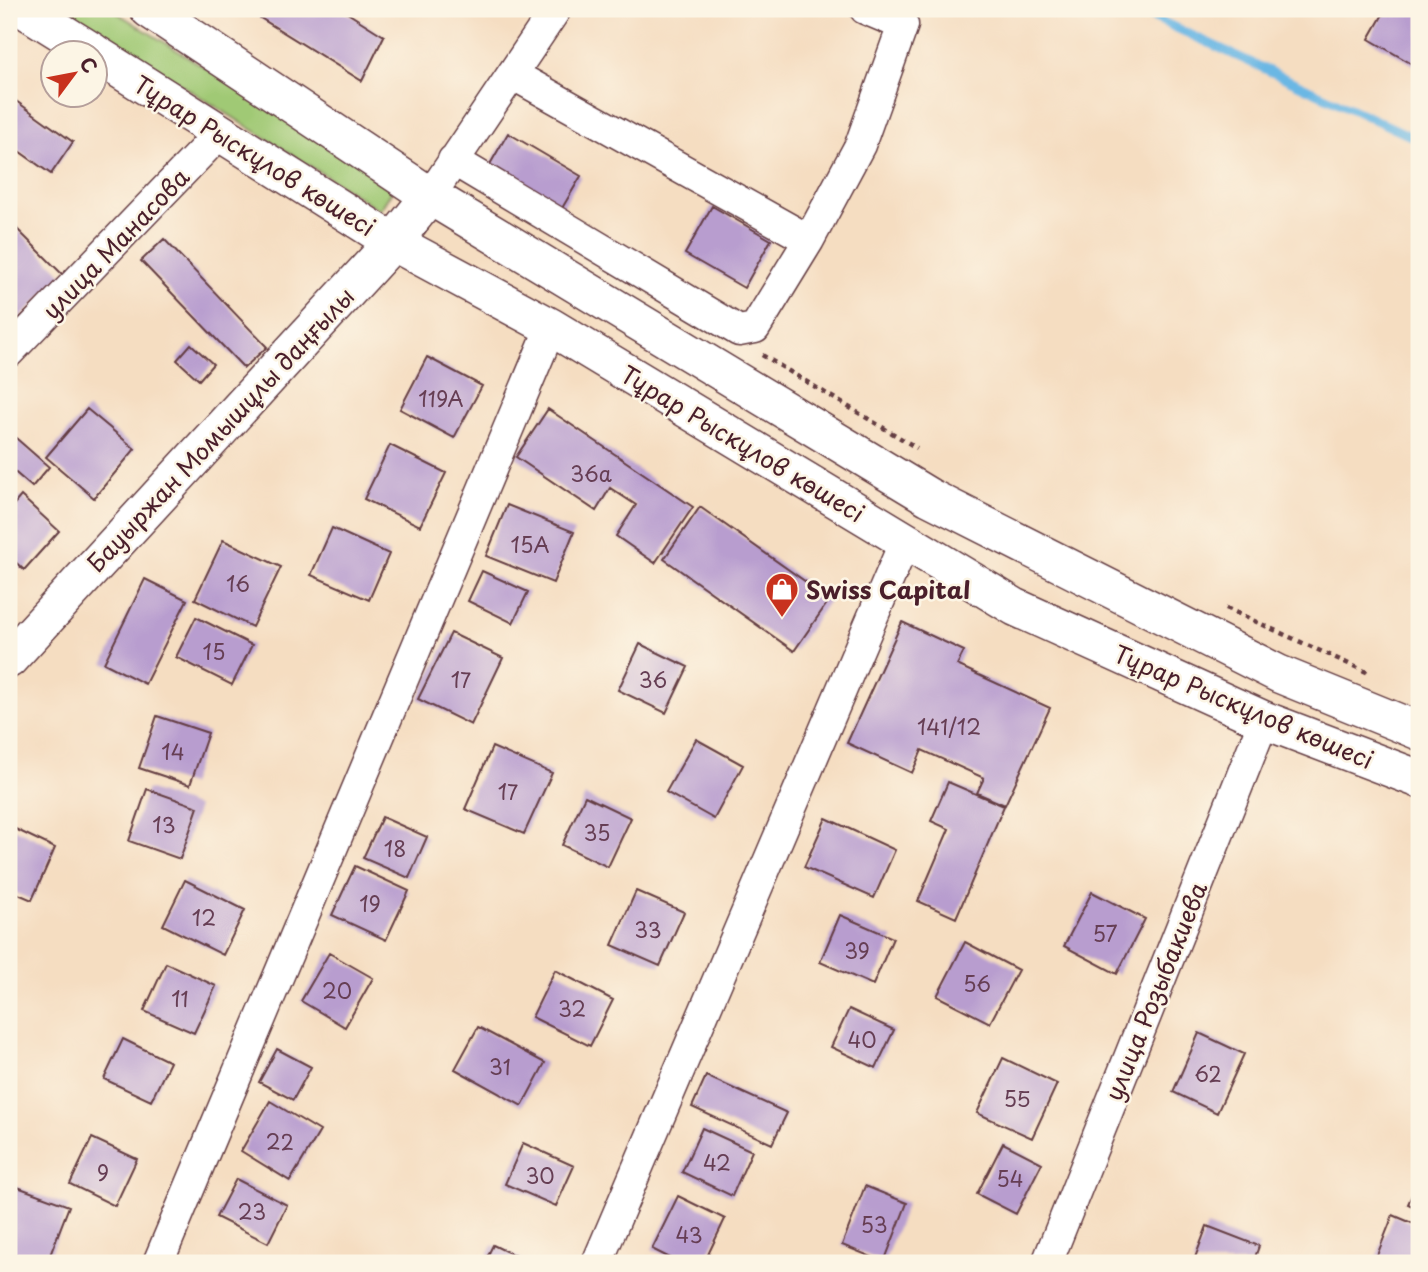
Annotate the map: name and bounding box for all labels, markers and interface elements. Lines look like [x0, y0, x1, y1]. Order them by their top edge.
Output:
north arrow [38, 38, 108, 108]
text: С [74, 51, 105, 78]
street label: Тұрар Рыскұлов көшесі [127, 66, 383, 244]
street label: улица Манасова [33, 159, 197, 327]
street label: Бауыржан Момышұлы даңғылы [78, 278, 362, 580]
street label: Тұрар Рыскұлов көшесі [614, 356, 872, 530]
house number: 119А [418, 382, 464, 414]
house number: 36а [570, 457, 612, 489]
house number: 15А [510, 528, 550, 560]
house number: 16 [226, 567, 250, 599]
shop icon: Swiss Capital [763, 570, 801, 619]
place label: Swiss Capital [806, 571, 970, 607]
house number: 15 [203, 635, 225, 667]
street label: Тұрар Рыскұлов көшесі [1108, 635, 1380, 777]
house number: 17 [451, 663, 471, 695]
house number: 36 [639, 663, 667, 695]
house number: 141/12 [917, 710, 981, 742]
house number: 14 [161, 735, 185, 767]
house number: 17 [498, 775, 518, 807]
house number: 13 [152, 808, 176, 840]
house number: 35 [584, 816, 610, 848]
house number: 18 [384, 832, 406, 864]
street label: улица Розыбакиева [1095, 876, 1215, 1106]
house number: 19 [359, 887, 381, 919]
house number: 12 [192, 901, 216, 933]
house number: 33 [634, 913, 662, 945]
house number: 57 [1092, 917, 1118, 949]
house number: 39 [844, 934, 870, 966]
house number: 56 [963, 967, 991, 999]
house number: 20 [322, 974, 352, 1006]
house number: 11 [171, 982, 189, 1014]
house number: 32 [558, 992, 586, 1024]
house number: 40 [847, 1023, 877, 1055]
house number: 31 [489, 1050, 511, 1082]
house number: 62 [1194, 1057, 1222, 1089]
house number: 55 [1003, 1082, 1031, 1114]
house number: 22 [266, 1125, 294, 1157]
house number: 42 [703, 1146, 731, 1178]
house number: 9 [97, 1156, 109, 1188]
house number: 30 [525, 1159, 555, 1191]
house number: 54 [996, 1162, 1024, 1194]
house number: 23 [238, 1195, 266, 1227]
house number: 53 [860, 1208, 888, 1240]
house number: 43 [675, 1218, 703, 1250]

